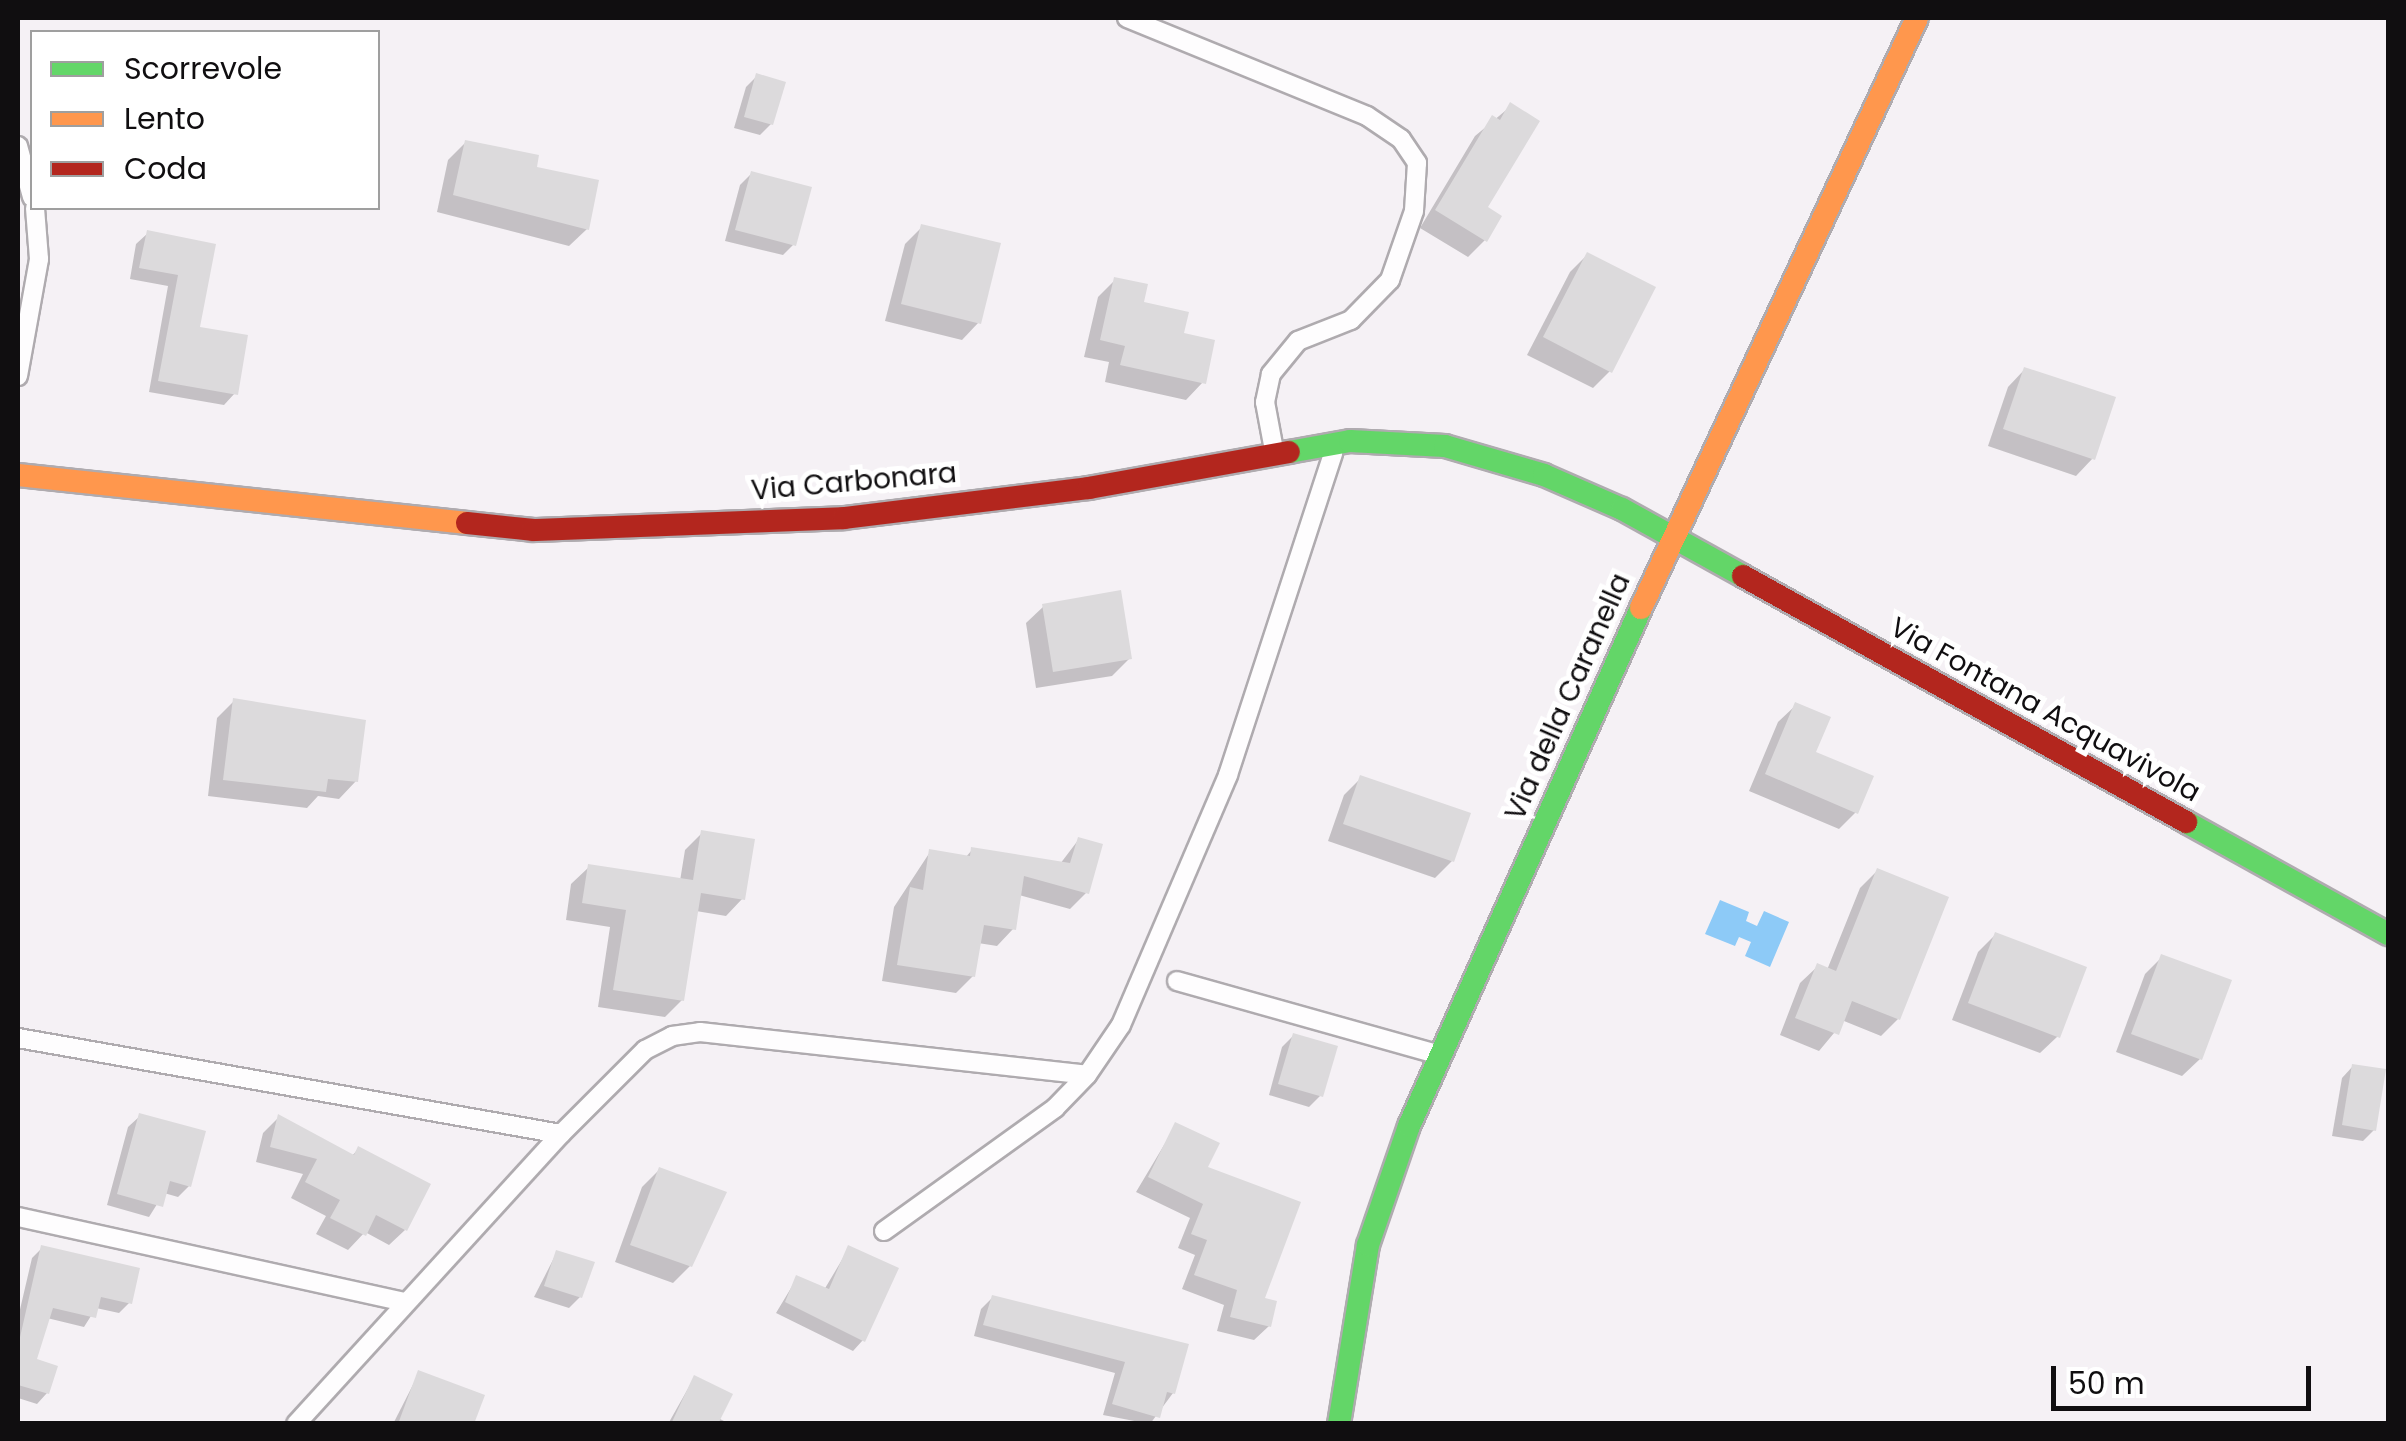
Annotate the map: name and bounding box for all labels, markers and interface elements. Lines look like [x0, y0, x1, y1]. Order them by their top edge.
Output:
legend [30, 30, 380, 210]
text: Scorrevole [124, 47, 282, 90]
text: Lento [124, 97, 205, 140]
text: Coda [124, 147, 207, 190]
street label: Via Carbonara [750, 456, 958, 508]
street label: Via della Caranella [1498, 568, 1638, 826]
street label: Via Fontana Acquavivola [1884, 611, 2206, 809]
scale bar [2056, 1346, 2316, 1408]
text: 50 m [2068, 1362, 2145, 1405]

